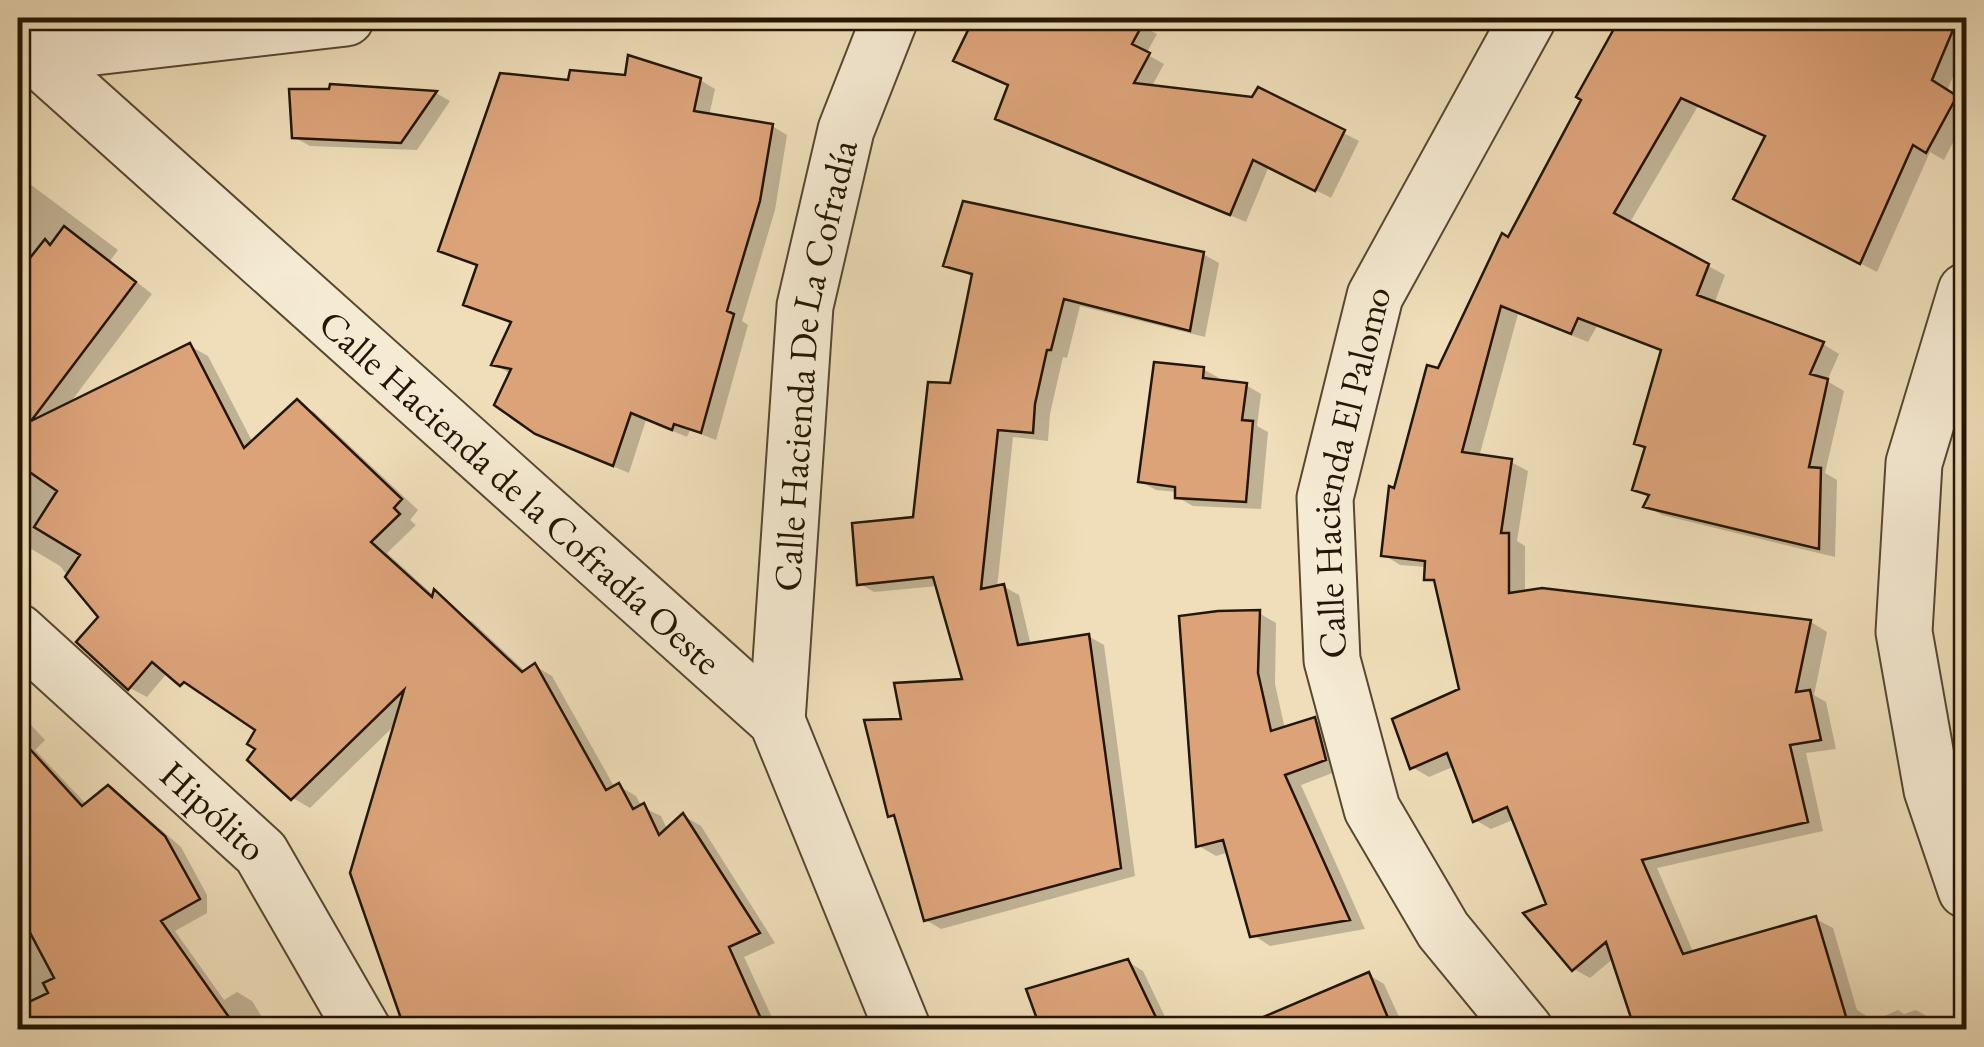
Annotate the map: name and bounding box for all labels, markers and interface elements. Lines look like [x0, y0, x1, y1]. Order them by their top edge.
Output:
street label: Calle Hacienda De La Cofradía [761, 134, 868, 593]
street label: Calle Hacienda El Palomo [1300, 275, 1402, 660]
street label: Calle Hacienda de la Cofradía Oeste [309, 298, 732, 685]
street label: Hipólito [150, 749, 278, 871]

